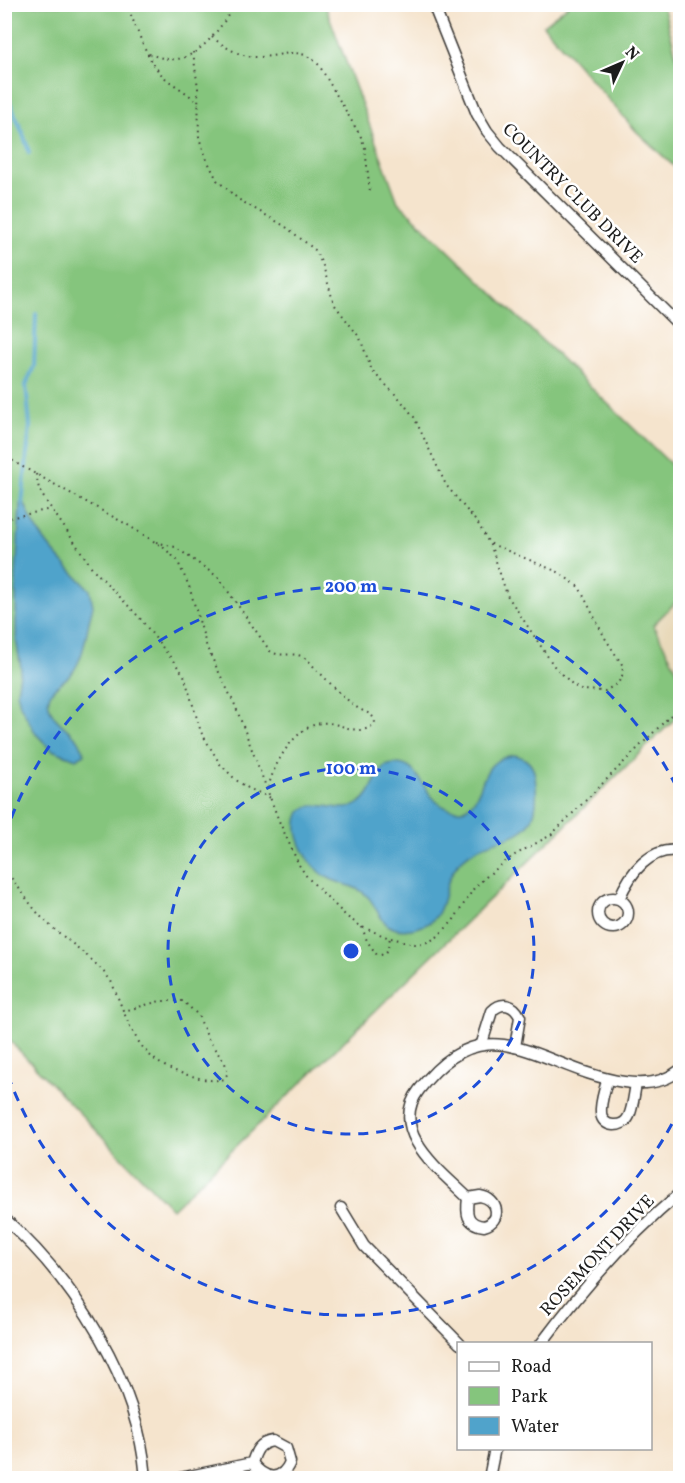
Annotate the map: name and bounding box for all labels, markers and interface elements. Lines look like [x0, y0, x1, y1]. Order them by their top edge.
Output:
north arrow [592, 33, 652, 93]
text: N [619, 42, 644, 66]
street label: COUNTRY CLUB DRIVE [496, 118, 648, 270]
text: 200 m [325, 575, 377, 600]
text: 100 m [326, 757, 376, 782]
centre of rings [341, 941, 361, 961]
street label: ROSEMONT DRIVE [535, 1190, 661, 1322]
legend [457, 1342, 652, 1450]
text: Road [511, 1355, 552, 1380]
text: Park [511, 1385, 548, 1410]
text: Water [511, 1415, 559, 1440]

